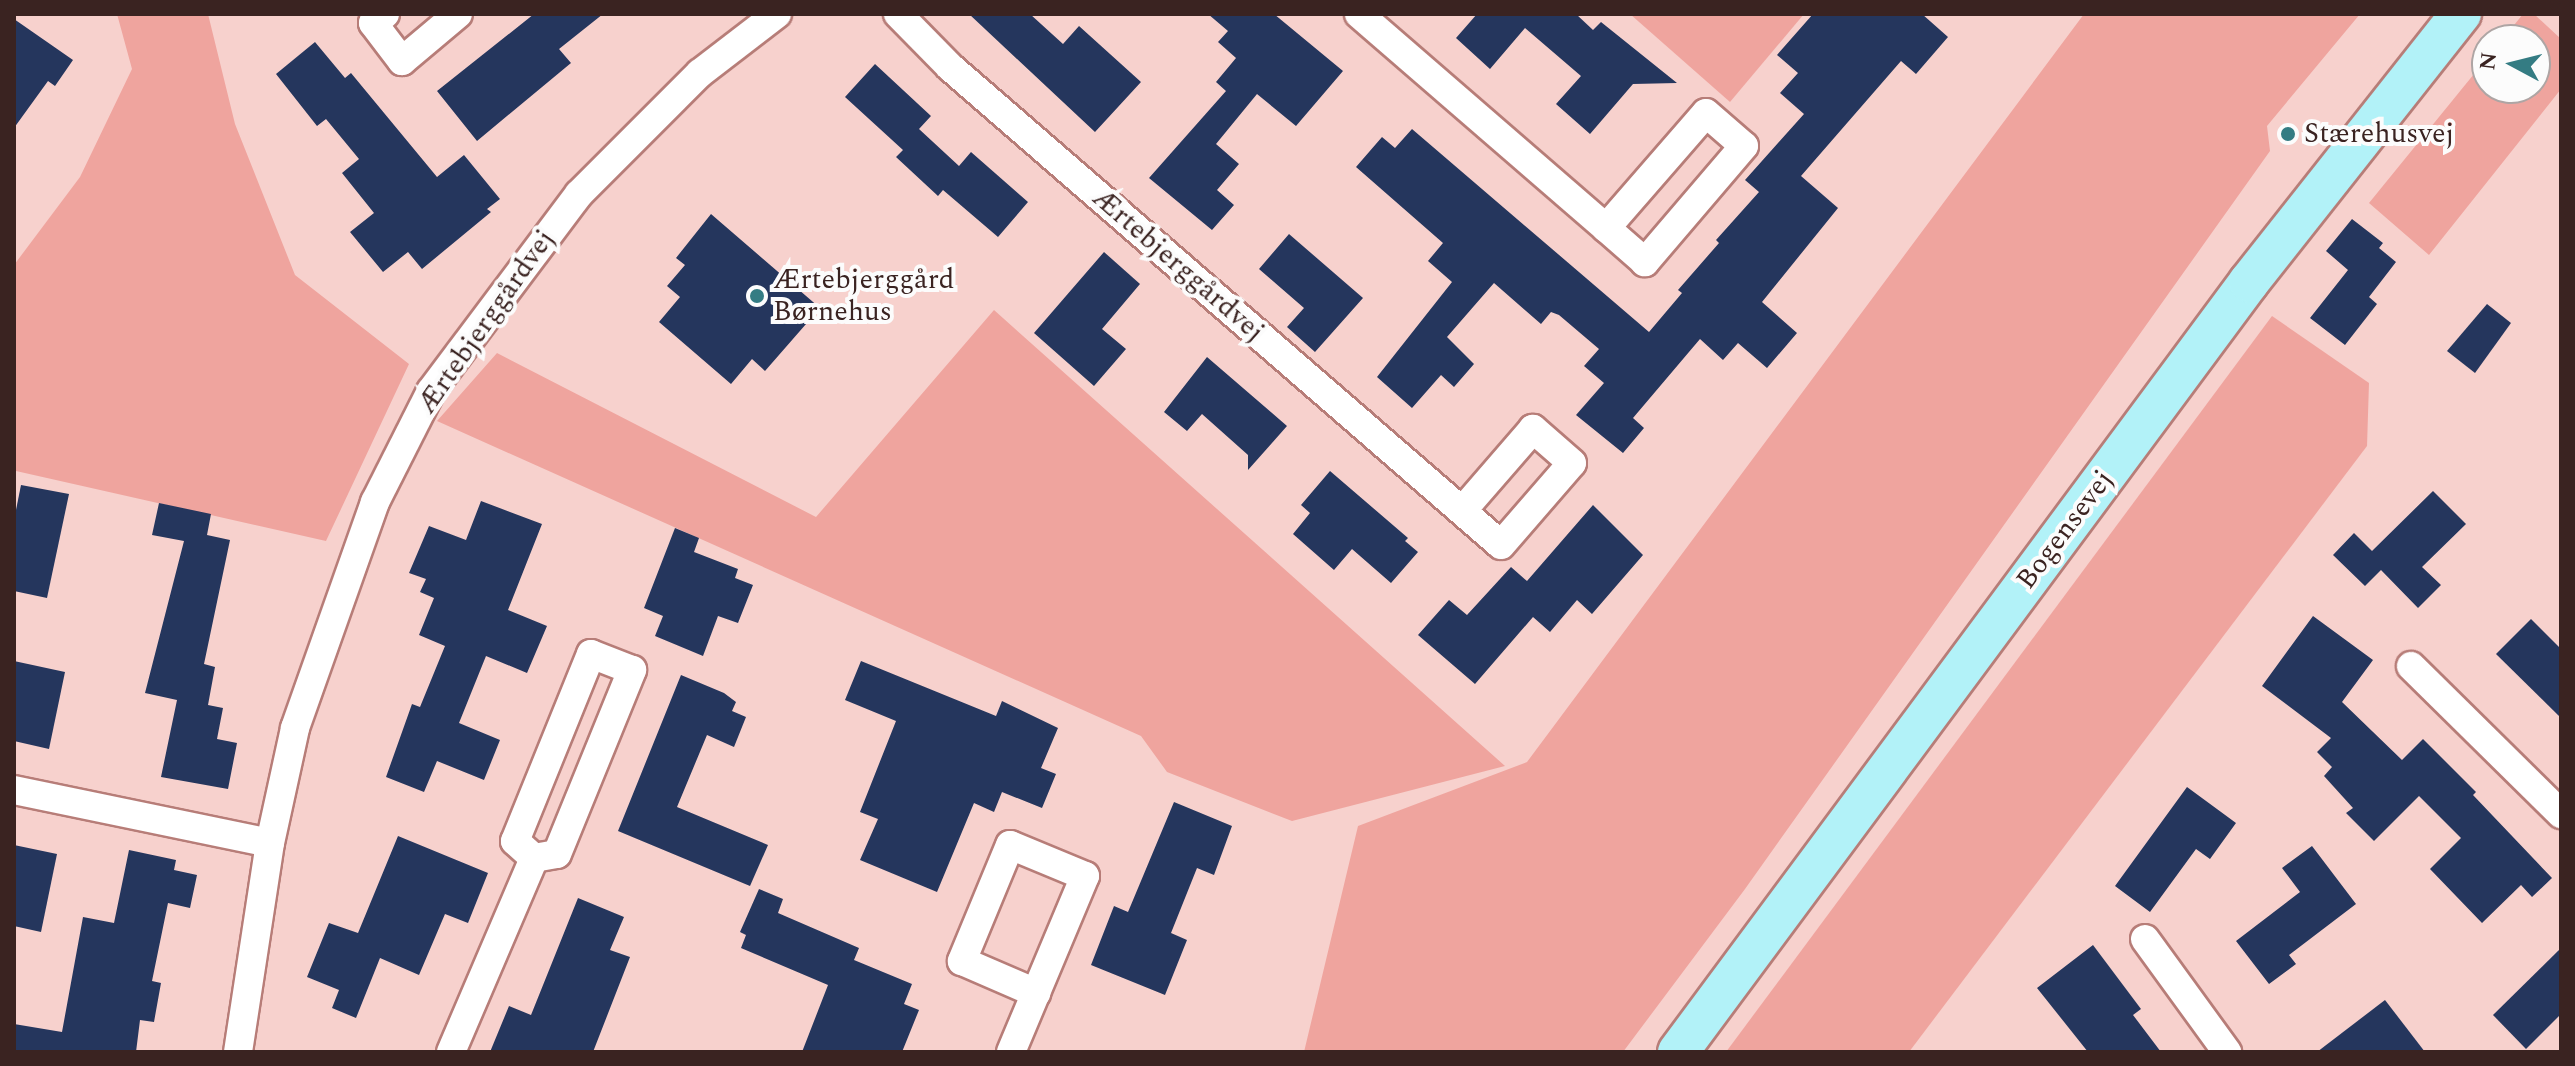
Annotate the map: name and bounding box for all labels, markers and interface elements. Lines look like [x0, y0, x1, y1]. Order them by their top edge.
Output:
north arrow [2471, 24, 2551, 104]
text: N [2471, 50, 2506, 72]
place label: Stærehusvej [2304, 117, 2454, 151]
marker: Stærehusvej [2279, 125, 2297, 143]
street label: Ærtebjerggårdvej [1085, 181, 1271, 349]
street label: Ærtebjerggårdvej [410, 223, 562, 421]
place label: Ærtebjerggård Børnehus [773, 263, 954, 329]
marker: Ærtebjerggård Børnehus [748, 287, 766, 305]
street label: Bogensevej [2009, 464, 2121, 596]

